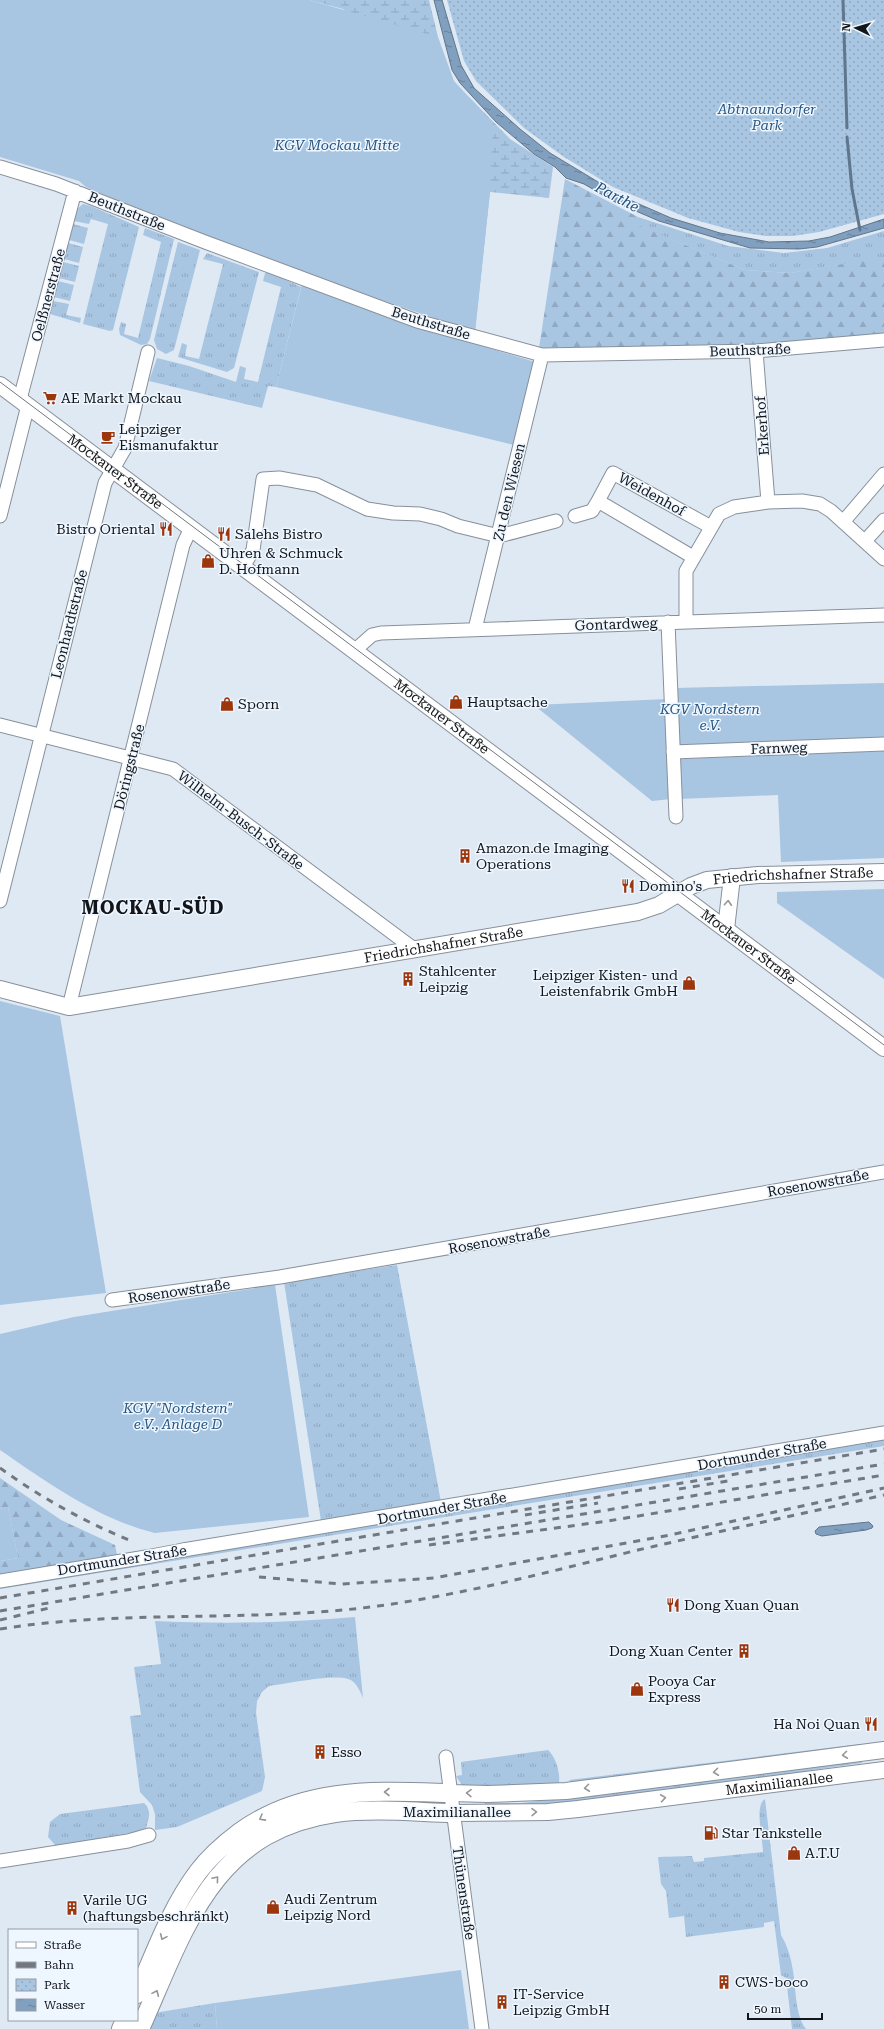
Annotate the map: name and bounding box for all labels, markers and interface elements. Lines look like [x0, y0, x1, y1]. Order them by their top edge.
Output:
north arrow [836, 8, 876, 48]
text: N [840, 22, 853, 32]
park label: Abtnaundorfer Park [717, 101, 816, 133]
park label: KGV Mockau Mitte [274, 137, 399, 153]
water label: Parthe [591, 178, 642, 216]
street label: Beuthstraße [86, 188, 168, 234]
street label: Oelßnerstraße [28, 246, 68, 343]
street label: Beuthstraße [390, 303, 473, 343]
street label: Beuthstraße [709, 341, 791, 359]
supermarket icon: AE Markt Mockau [42, 390, 58, 406]
place label: AE Markt Mockau [61, 390, 182, 406]
street label: Erkerhof [752, 395, 772, 456]
place label: Leipziger Eismanufaktur [119, 421, 219, 453]
cafe icon: Leipziger Eismanufaktur [100, 429, 116, 445]
street label: Mockauer Straße [64, 431, 166, 512]
street label: Zu den Wiesen [490, 442, 528, 542]
street label: Weidenhof [616, 469, 689, 519]
place label: Bistro Oriental [56, 521, 156, 537]
restaurant icon: Bistro Oriental [158, 521, 174, 537]
restaurant icon: Salehs Bistro [216, 526, 232, 542]
place label: Salehs Bistro [235, 526, 322, 542]
place label: Uhren & Schmuck D. Hofmann [219, 545, 343, 577]
shop icon: Uhren & Schmuck D. Hofmann [200, 553, 216, 569]
street label: Leonhardtstraße [48, 568, 90, 680]
street label: Gontardweg [574, 615, 658, 633]
street label: Mockauer Straße [391, 675, 493, 757]
shop icon: Hauptsache [448, 694, 464, 710]
place label: Hauptsache [467, 694, 548, 710]
shop icon: Sporn [219, 696, 235, 712]
place label: Sporn [238, 696, 279, 712]
park label: KGV Nordstern e.V. [659, 701, 760, 733]
street label: Döringstraße [111, 722, 147, 812]
street label: Farnweg [750, 739, 808, 757]
street label: Wilhelm-Busch-Straße [175, 767, 308, 873]
place label: Amazon.de Imaging Operations [476, 840, 609, 872]
building icon: Amazon.de Imaging Operations [457, 848, 473, 864]
street label: Friedrichshafner Straße [712, 864, 874, 887]
restaurant icon: Domino's [620, 878, 636, 894]
place label: Domino's [639, 878, 702, 894]
district label: MOCKAU-SÜD [82, 896, 224, 918]
one-way arrow [724, 900, 733, 906]
street label: Mockauer Straße [698, 906, 800, 988]
street label: Friedrichshafner Straße [363, 923, 524, 966]
place label: Stahlcenter Leipzig [419, 963, 497, 995]
place label: Leipziger Kisten- und Leistenfabrik GmbH [533, 967, 678, 999]
building icon: Stahlcenter Leipzig [400, 971, 416, 987]
shop icon: Leipziger Kisten- und Leistenfabrik GmbH [681, 975, 697, 991]
street label: Rosenowstraße [766, 1166, 870, 1200]
street label: Rosenowstraße [447, 1223, 551, 1257]
street label: Rosenowstraße [127, 1276, 231, 1306]
park label: KGV "Nordstern" e.V., Anlage D [122, 1400, 233, 1432]
street label: Dortmunder Straße [696, 1435, 828, 1473]
street label: Dortmunder Straße [376, 1489, 508, 1527]
street label: Dortmunder Straße [56, 1542, 188, 1578]
restaurant icon: Dong Xuan Quan [665, 1597, 681, 1613]
place label: Dong Xuan Quan [684, 1597, 799, 1613]
place label: Dong Xuan Center [609, 1643, 733, 1659]
building icon: Dong Xuan Center [736, 1643, 752, 1659]
place label: Pooya Car Express [648, 1673, 716, 1705]
shop icon: Pooya Car Express [629, 1681, 645, 1697]
place label: Ha Noi Quan [773, 1716, 860, 1732]
restaurant icon: Ha Noi Quan [863, 1716, 879, 1732]
building icon: Esso [312, 1744, 328, 1760]
place label: Esso [331, 1744, 362, 1760]
one-way arrow [842, 1750, 848, 1759]
one-way arrow [713, 1767, 719, 1776]
street label: Maximilianallee [725, 1769, 834, 1798]
one-way arrow [584, 1783, 590, 1792]
one-way arrow [384, 1788, 390, 1796]
one-way arrow [466, 1789, 472, 1798]
one-way arrow [660, 1794, 666, 1803]
street label: Maximilianallee [403, 1804, 511, 1820]
one-way arrow [531, 1808, 537, 1816]
one-way arrow [259, 1813, 266, 1820]
fuel station icon: Star Tankstelle [703, 1825, 719, 1841]
place label: Star Tankstelle [722, 1825, 822, 1841]
street label: Thünenstraße [450, 1845, 479, 1941]
shop icon: A.T.U [786, 1845, 802, 1861]
place label: A.T.U [805, 1845, 840, 1861]
one-way arrow [211, 1876, 218, 1883]
place label: Audi Zentrum Leipzig Nord [284, 1891, 378, 1923]
place label: Varile UG (haftungsbeschränkt) [83, 1892, 229, 1924]
shop icon: Audi Zentrum Leipzig Nord [265, 1899, 281, 1915]
building icon: Varile UG (haftungsbeschränkt) [64, 1900, 80, 1916]
legend [8, 1929, 138, 2021]
one-way arrow [160, 1932, 168, 1940]
text: Straße [44, 1938, 82, 1952]
text: Bahn [44, 1958, 74, 1972]
building icon: CWS-boco [716, 1974, 732, 1990]
place label: CWS-boco [735, 1974, 808, 1990]
text: Park [44, 1978, 71, 1992]
place label: IT-Service Leipzig GmbH [513, 1986, 610, 2018]
one-way arrow [151, 1990, 159, 1997]
building icon: IT-Service Leipzig GmbH [494, 1994, 510, 2010]
scale bar [748, 1995, 822, 2021]
text: Wasser [44, 1998, 85, 2012]
text: 50 m [754, 2002, 781, 2016]

